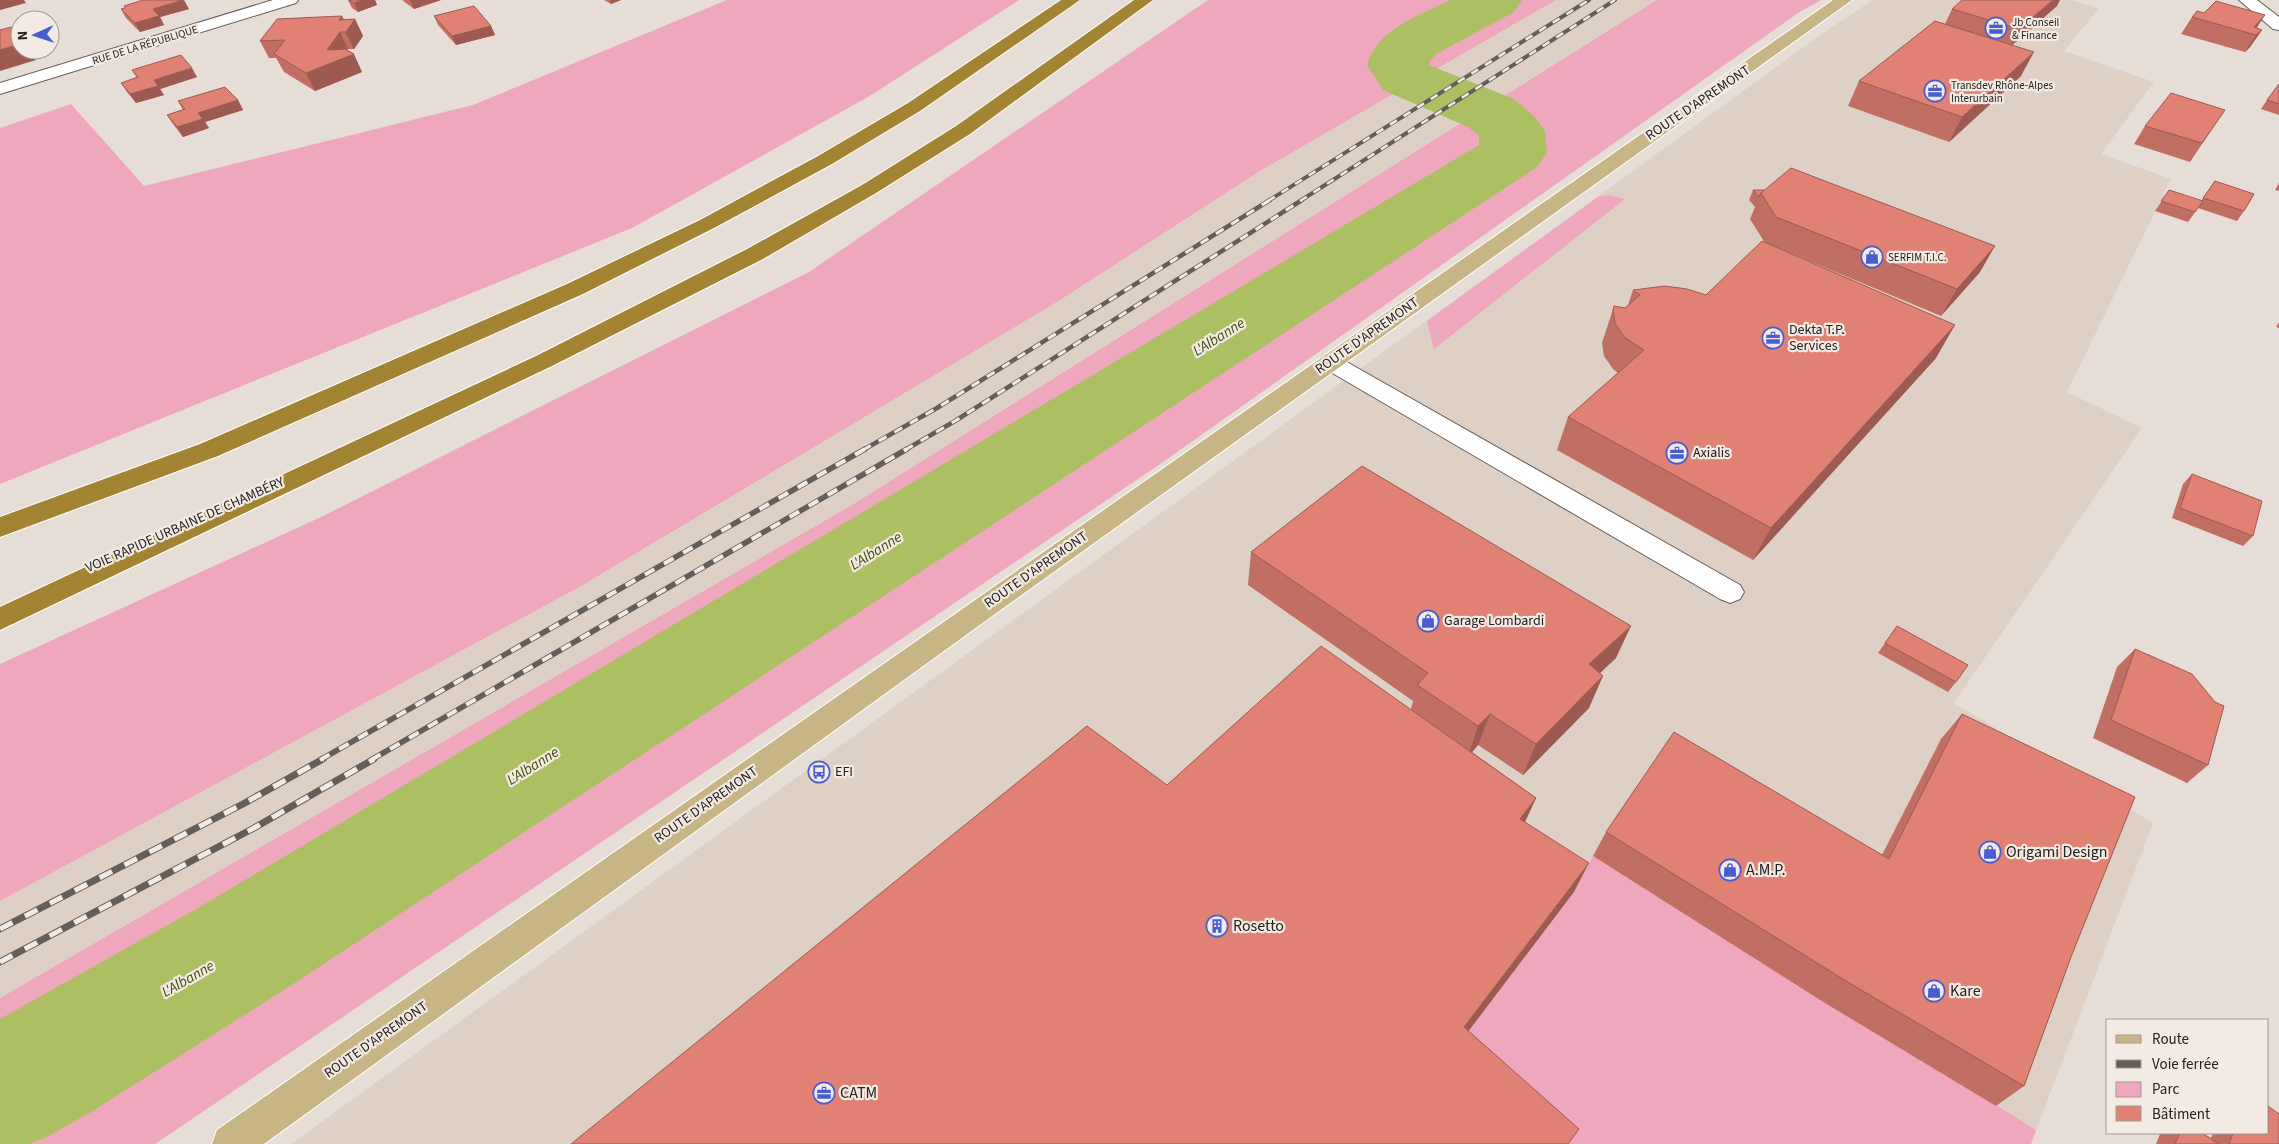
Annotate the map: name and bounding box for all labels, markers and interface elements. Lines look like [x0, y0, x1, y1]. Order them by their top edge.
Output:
north arrow [10, 10, 60, 60]
place label: Jb Conseil & Finance [2012, 15, 2060, 43]
office icon: Jb Conseil & Finance [1984, 16, 2008, 40]
street label: RUE DE LA RÉPUBLIQUE [90, 22, 200, 68]
text: N [13, 30, 33, 41]
street label: ROUTE D'APREMONT [1642, 60, 1755, 145]
place label: Transdev Rhône-Alpes Interurbain [1951, 78, 2054, 106]
office icon: Transdev Rhône-Alpes Interurbain [1923, 79, 1947, 103]
shop icon: SERFIM T.I.C. [1860, 245, 1884, 269]
place label: SERFIM T.I.C. [1888, 250, 1947, 265]
street label: ROUTE D'APREMONT [1311, 292, 1423, 379]
water label: L'Albanne [1189, 313, 1249, 361]
place label: Dekta T.P. Services [1789, 320, 1845, 356]
office icon: Dekta T.P. Services [1761, 326, 1785, 350]
office icon: Axialis [1665, 441, 1689, 465]
place label: Axialis [1693, 443, 1730, 463]
street label: VOIE RAPIDE URBAINE DE CHAMBÉRY [82, 472, 288, 578]
street label: ROUTE D'APREMONT [980, 526, 1092, 613]
water label: L'Albanne [846, 527, 906, 575]
shop icon: Garage Lombardi [1416, 609, 1440, 633]
place label: Garage Lombardi [1444, 611, 1544, 631]
water label: L'Albanne [503, 742, 563, 790]
bus stop icon: EFI [807, 760, 831, 784]
street label: ROUTE D'APREMONT [650, 761, 762, 848]
place label: EFI [835, 762, 853, 782]
shop icon: Origami Design [1978, 840, 2002, 864]
place label: Origami Design [2006, 841, 2108, 863]
shop icon: A.M.P. [1718, 858, 1742, 882]
place label: A.M.P. [1746, 859, 1786, 881]
building icon: Rosetto [1205, 914, 1229, 938]
place label: Rosetto [1233, 915, 1284, 937]
water label: L'Albanne [158, 955, 218, 1003]
shop icon: Kare [1922, 979, 1946, 1003]
place label: Kare [1950, 980, 1981, 1002]
street label: ROUTE D'APREMONT [320, 996, 432, 1083]
legend [2106, 1019, 2269, 1134]
text: Route [2152, 1029, 2189, 1050]
text: Voie ferrée [2152, 1054, 2219, 1075]
text: Parc [2152, 1079, 2179, 1100]
office icon: CATM [812, 1081, 836, 1105]
place label: CATM [840, 1082, 877, 1104]
text: Bâtiment [2152, 1104, 2210, 1125]

